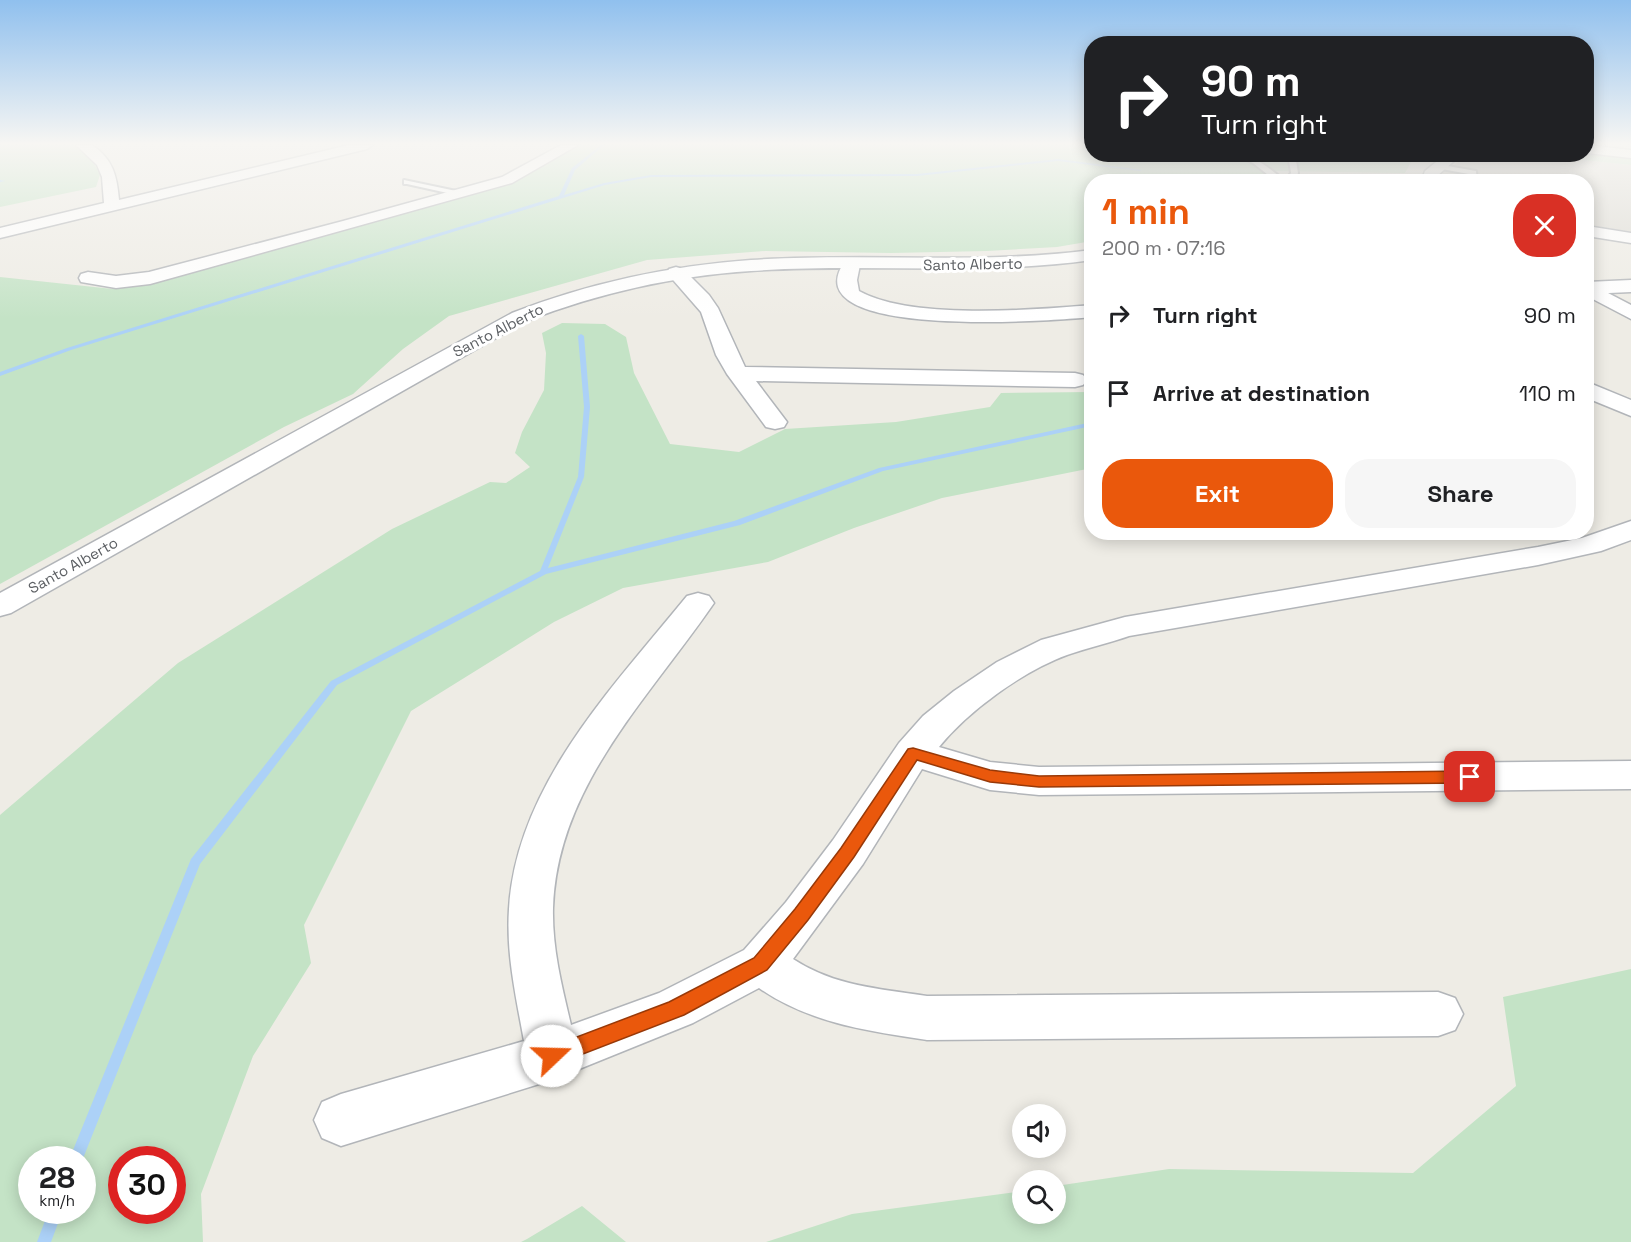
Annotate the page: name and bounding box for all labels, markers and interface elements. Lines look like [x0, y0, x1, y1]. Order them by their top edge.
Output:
text: 90 m [1201, 55, 1301, 108]
icon: right [1102, 60, 1180, 138]
text: Turn right [1201, 107, 1328, 142]
text: 1 min [1102, 189, 1190, 235]
button: close [1513, 194, 1576, 257]
text: 200 m · 07:16 [1102, 235, 1225, 261]
street label: Santo Alberto [923, 254, 1023, 274]
street label: Santo Alberto [449, 299, 547, 361]
icon: right [1102, 299, 1135, 332]
text: Turn right [1153, 301, 1258, 329]
text: 90 m [1524, 301, 1576, 329]
icon: arrive [1102, 377, 1135, 410]
text: Arrive at destination [1153, 379, 1370, 407]
text: 110 m [1519, 379, 1576, 407]
button: Exit [1102, 459, 1333, 528]
button: Share [1345, 459, 1576, 528]
street label: Santo Alberto [25, 533, 121, 597]
pin [1444, 751, 1495, 802]
icon: arrive [1453, 760, 1486, 793]
position arrow [520, 1024, 584, 1088]
map controls [1012, 1104, 1066, 1224]
button: sound [1012, 1104, 1066, 1158]
speed limit sign: 30 [108, 1146, 186, 1224]
text: 28 [39, 1158, 75, 1197]
button: search [1012, 1170, 1066, 1224]
text: km/h [39, 1191, 75, 1210]

